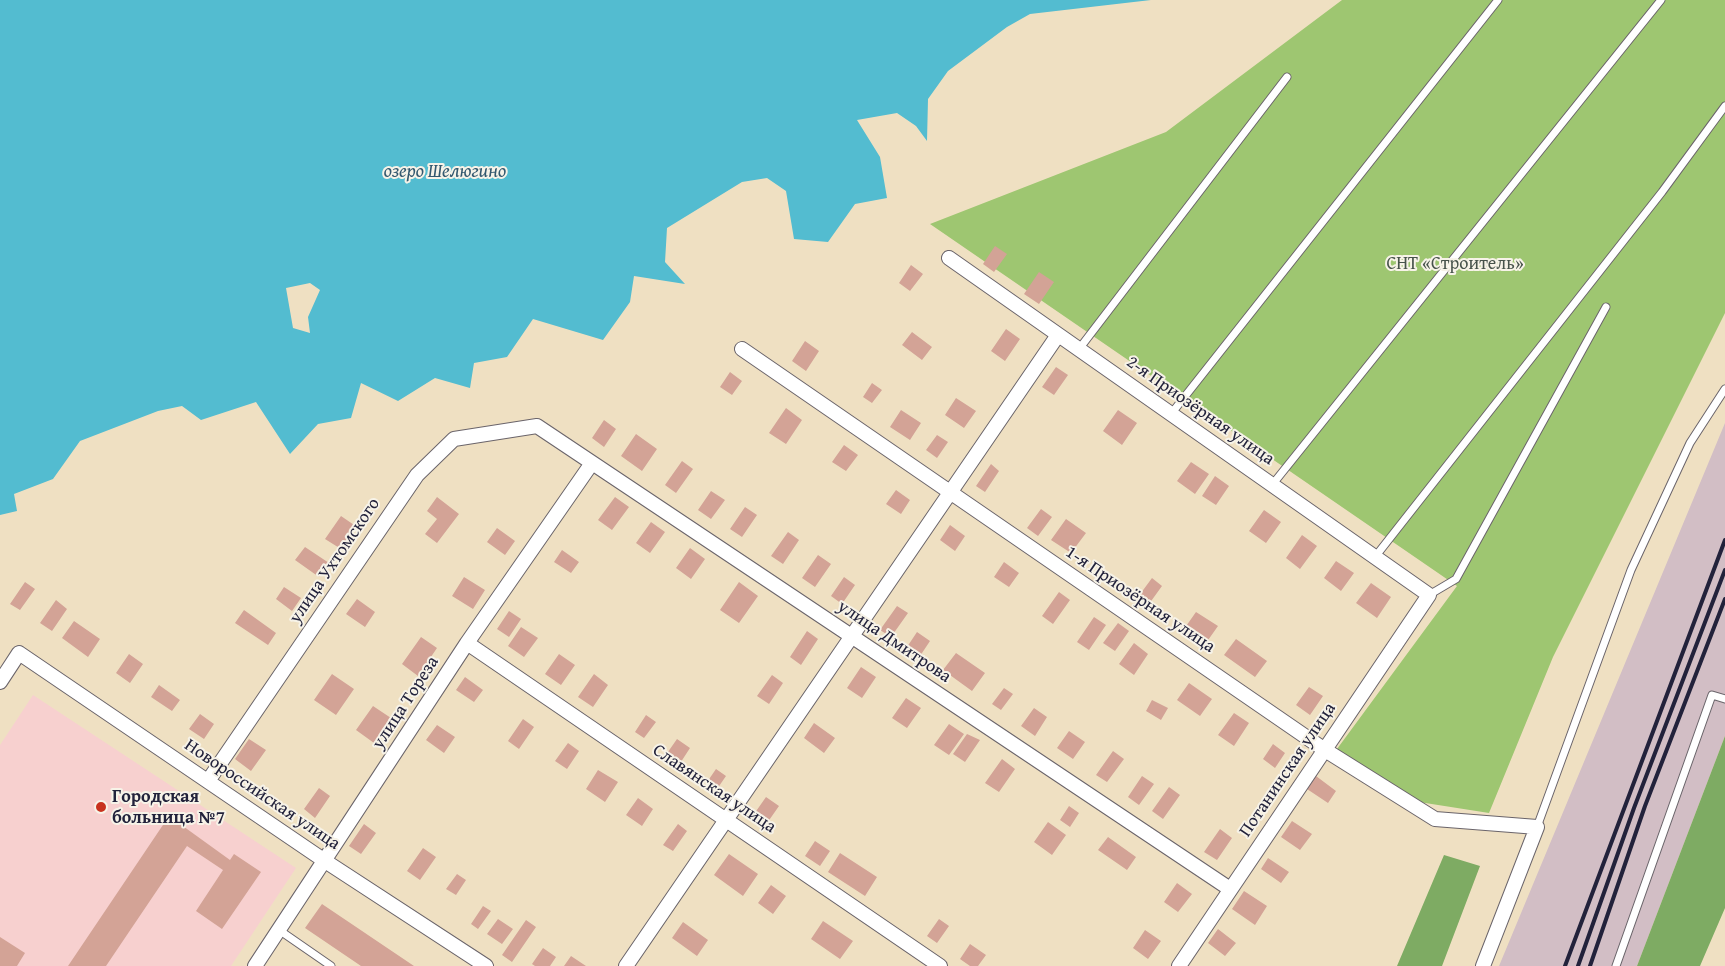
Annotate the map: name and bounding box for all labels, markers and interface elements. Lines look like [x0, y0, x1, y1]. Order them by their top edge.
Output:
water label: озеро Шелюгино [384, 161, 506, 183]
park label: СНТ «Строитель» [1386, 253, 1524, 275]
street label: 2-я Приозёрная улица [1122, 352, 1278, 470]
street label: улица Ухтомского [285, 494, 385, 628]
street label: 1-я Приозёрная улица [1061, 542, 1219, 658]
street label: улица Дмитрова [833, 596, 955, 688]
street label: улица Тореза [368, 653, 444, 753]
street label: Потанинская улица [1235, 699, 1341, 841]
street label: Новороссийская улица [180, 735, 344, 855]
street label: Славянская улица [648, 740, 780, 838]
place label: Городская больница №7 [112, 786, 225, 829]
marker: Городская больница №7 [94, 800, 108, 814]

